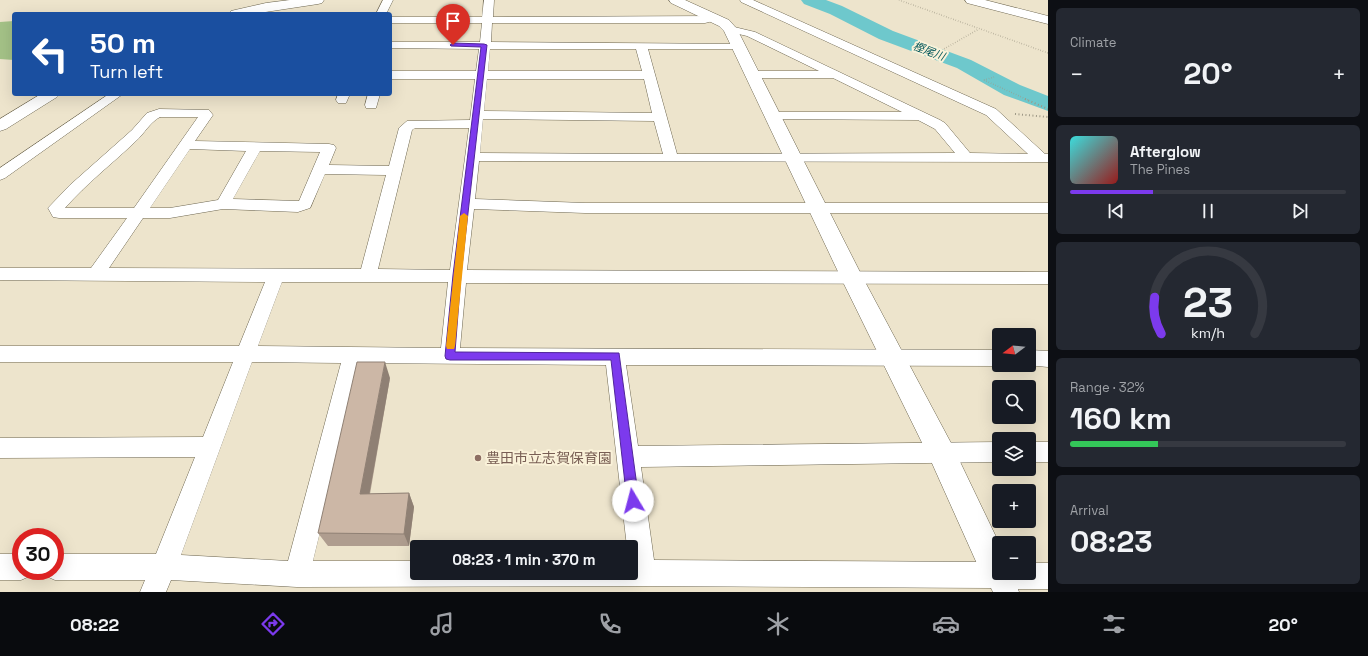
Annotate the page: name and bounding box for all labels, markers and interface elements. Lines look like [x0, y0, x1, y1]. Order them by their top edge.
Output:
pin [436, 4, 470, 45]
icon: arrive [442, 10, 464, 32]
text: 50 m [90, 25, 156, 61]
icon: left [24, 28, 76, 80]
text: Climate [1070, 34, 1116, 51]
water label: 樫尾川 [911, 39, 948, 64]
text: 20° [1183, 54, 1233, 93]
text: Turn left [90, 60, 163, 83]
text: − [1070, 60, 1084, 88]
text: + [1332, 60, 1346, 88]
text: Afterglow [1130, 142, 1201, 161]
text: The Pines [1130, 161, 1190, 178]
icon: previous [1105, 200, 1127, 222]
icon: pause [1197, 200, 1219, 222]
icon: next [1289, 200, 1311, 222]
text: 23 [1183, 276, 1233, 329]
text: km/h [1191, 324, 1225, 342]
north arrow [992, 328, 1036, 372]
map controls [992, 328, 1036, 580]
text: Range · 32% [1070, 379, 1145, 396]
button: search [992, 380, 1036, 424]
text: 160 km [1070, 399, 1172, 438]
button: layers [992, 432, 1036, 476]
place label: 豊田市立志賀保育園 [486, 449, 612, 467]
marker: 豊田市立志賀保育園 [473, 453, 483, 463]
position arrow [612, 480, 654, 522]
button: + [992, 484, 1036, 528]
text: Arrival [1070, 502, 1109, 519]
text: 08:23 [1070, 522, 1152, 561]
speed limit sign: 30 [12, 528, 64, 580]
button: − [992, 536, 1036, 580]
text: 08:23 · 1 min · 370 m [452, 550, 596, 569]
icon: directions [259, 610, 287, 638]
icon: music [428, 610, 456, 638]
icon: phone [596, 610, 624, 638]
icon: climate [764, 610, 792, 638]
icon: car [932, 610, 960, 638]
icon: filters [1100, 610, 1128, 638]
text: 08:22 [70, 613, 119, 636]
text: 20° [1268, 613, 1298, 636]

